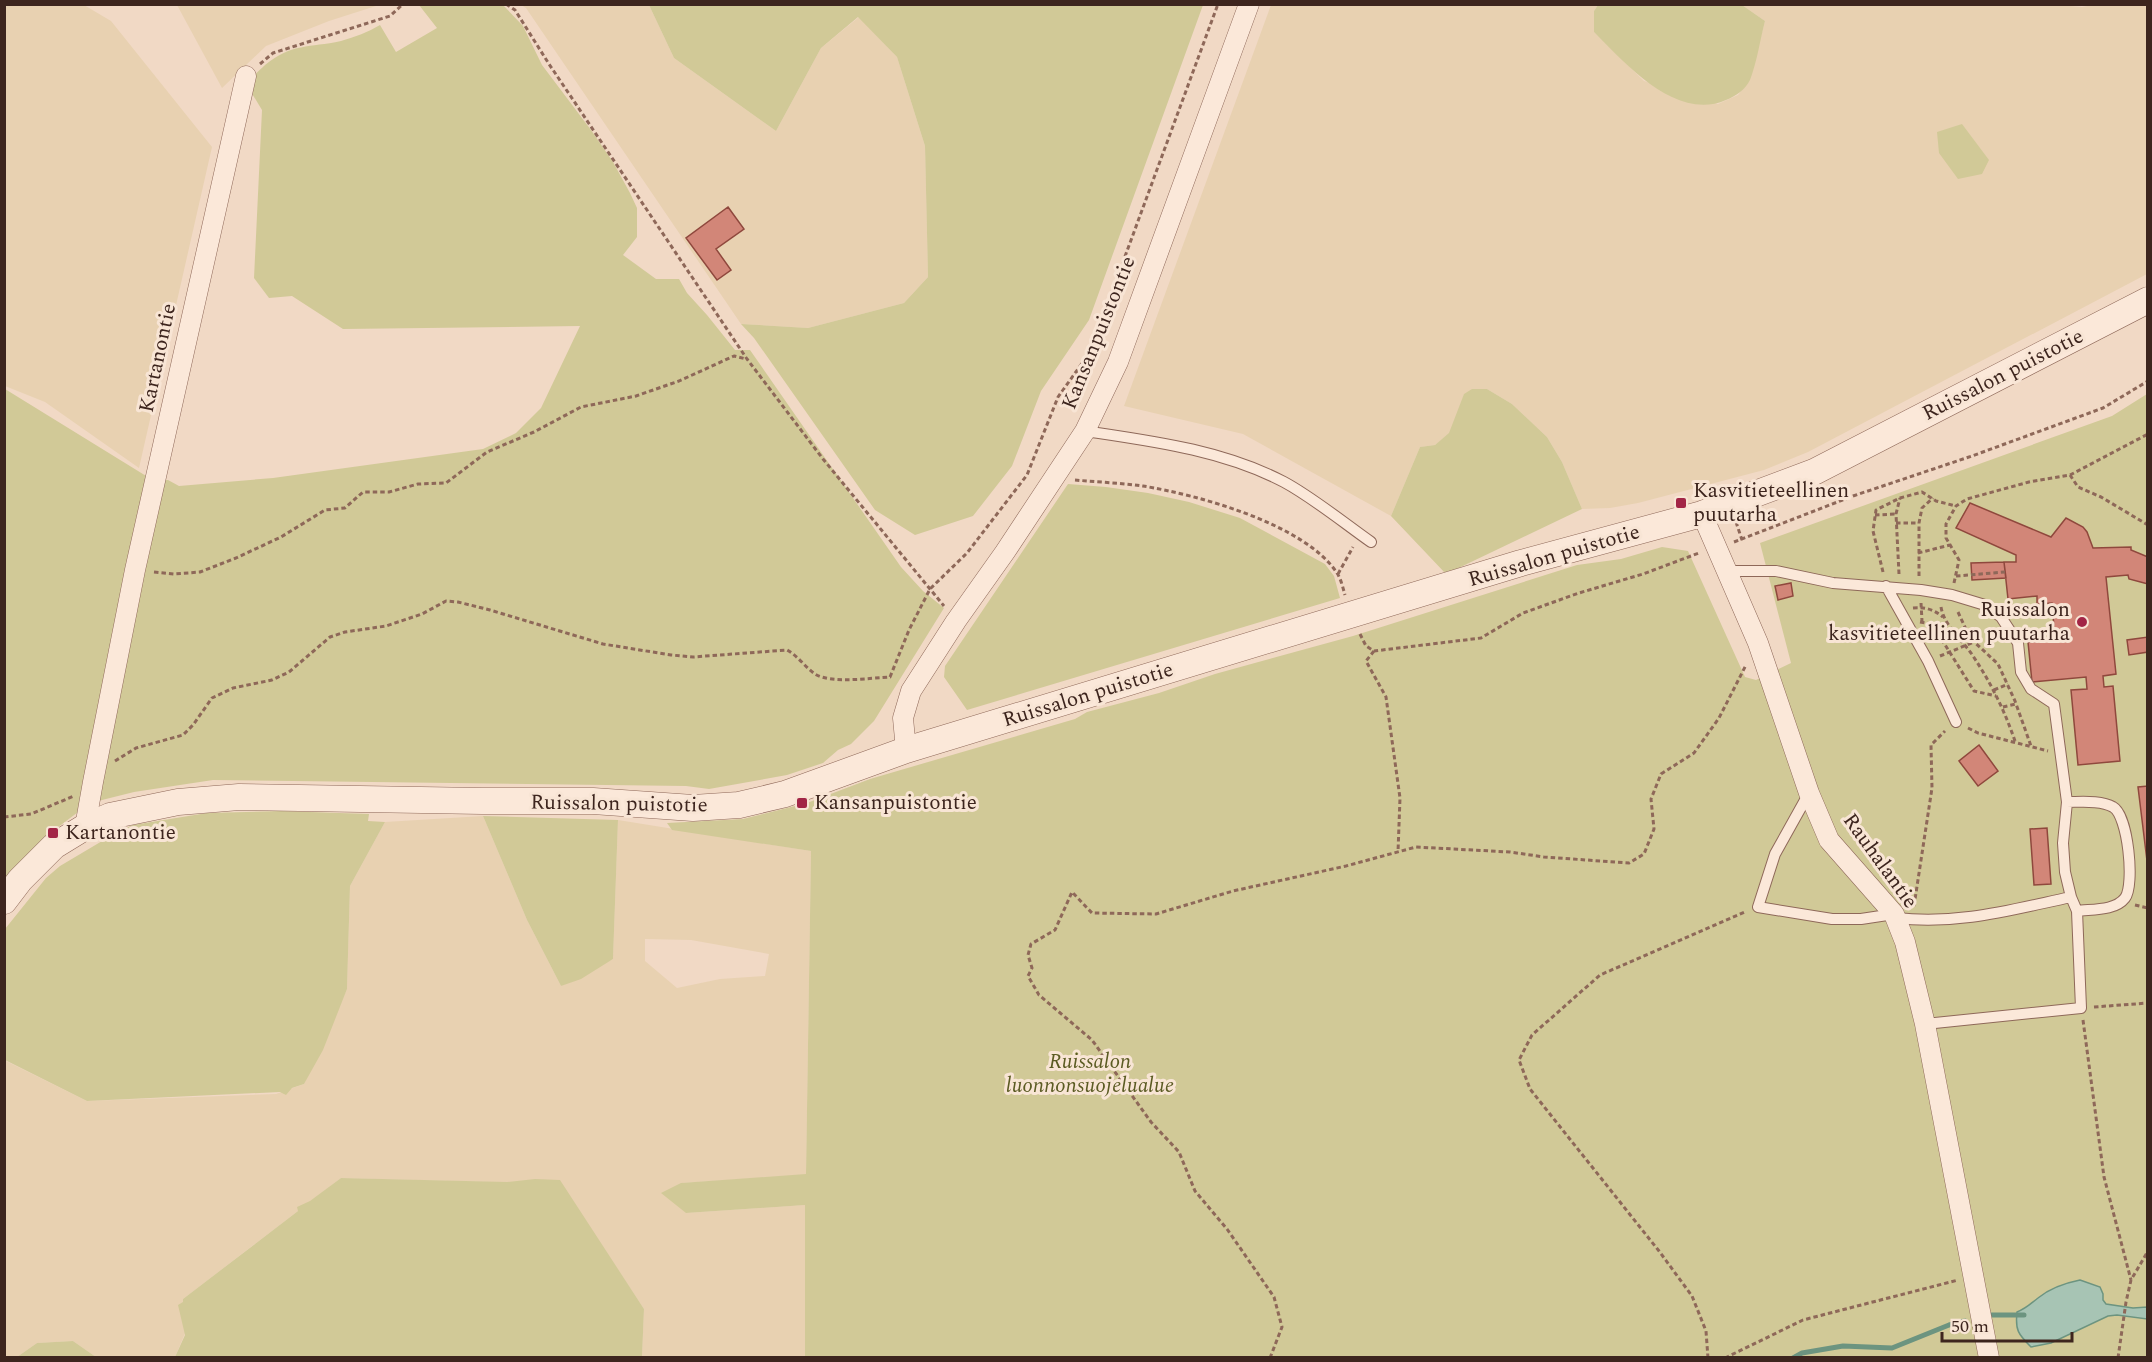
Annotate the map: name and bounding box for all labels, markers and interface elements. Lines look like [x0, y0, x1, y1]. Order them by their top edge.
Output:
street label: Kansanpuistontie [1054, 251, 1144, 415]
street label: Kartanontie [131, 300, 185, 416]
street label: Ruissalon puistotie [1917, 320, 2089, 430]
place label: Kasvitieteellinen puutarha [1693, 475, 1849, 531]
marker: Kasvitieteellinen puutarha [1674, 496, 1688, 510]
street label: Ruissalon puistotie [1464, 516, 1644, 596]
place label: Ruissalon kasvitieteellinen puutarha [1828, 594, 2071, 650]
marker: Ruissalon kasvitieteellinen puutarha [2075, 615, 2089, 629]
street label: Ruissalon puistotie [999, 654, 1177, 736]
street label: Ruissalon puistotie [530, 786, 708, 822]
place label: Kansanpuistontie [814, 787, 977, 819]
marker: Kansanpuistontie [795, 796, 809, 810]
street label: Rauhalantie [1834, 807, 1926, 915]
place label: Kartanontie [65, 817, 176, 849]
marker: Kartanontie [46, 826, 60, 840]
park label: Ruissalon luonnonsuojelualue [1006, 1046, 1174, 1102]
scale bar [1942, 1305, 2072, 1343]
text: 50 m [1951, 1313, 1989, 1340]

